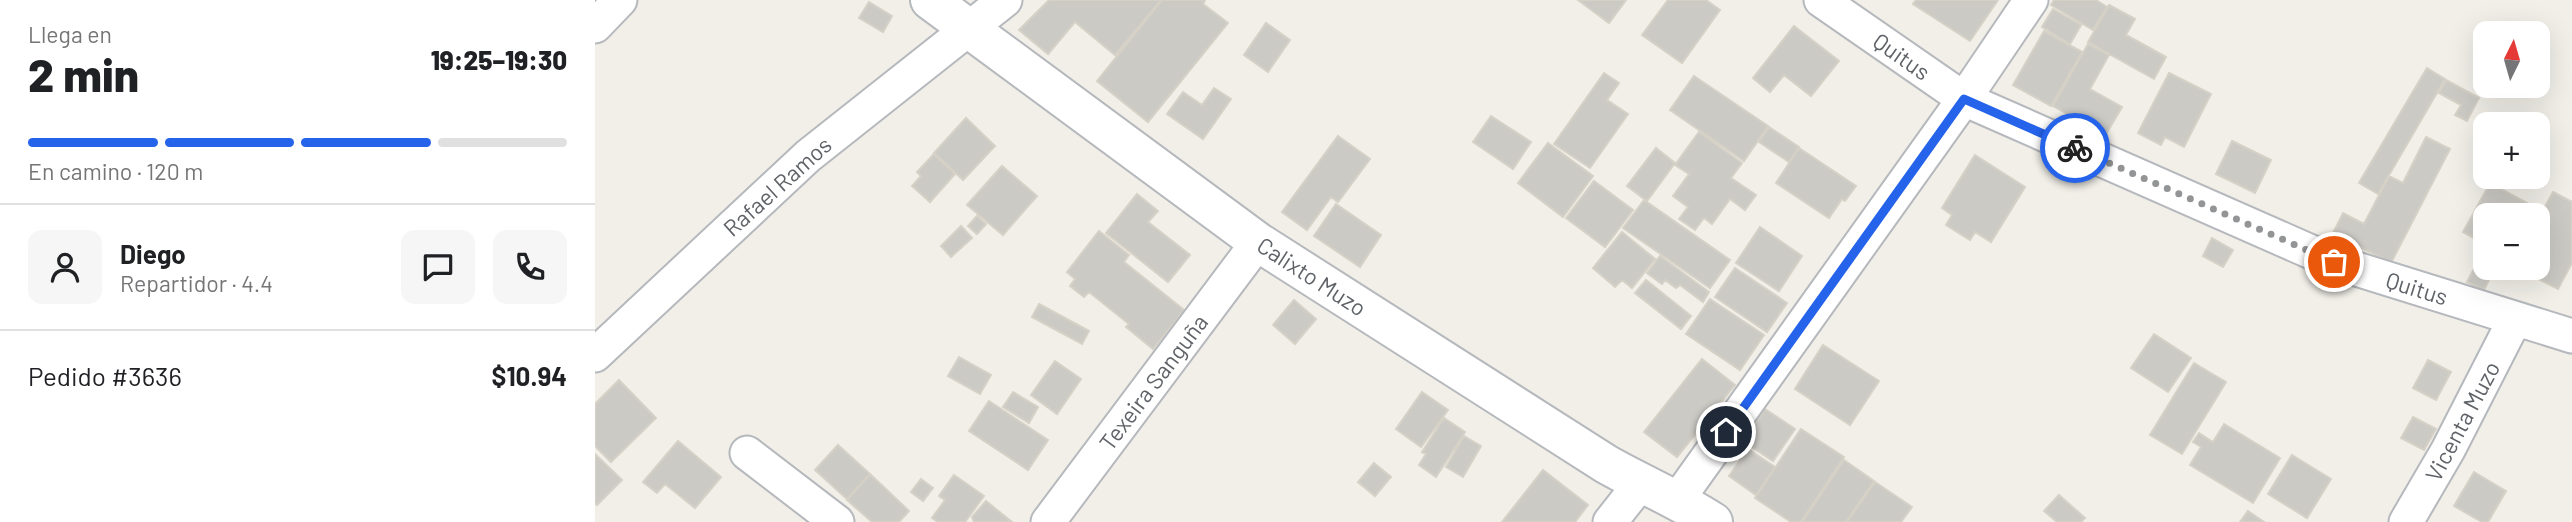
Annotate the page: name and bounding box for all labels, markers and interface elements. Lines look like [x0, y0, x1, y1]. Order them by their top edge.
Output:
text: Llega en [28, 20, 112, 48]
north arrow [2473, 21, 2550, 98]
map controls [2473, 21, 2550, 280]
street label: Quitus [1868, 26, 1936, 86]
text: 19:25–19:30 [431, 44, 567, 75]
text: 2 min [28, 46, 139, 101]
button: + [2473, 112, 2550, 189]
courier [2040, 113, 2110, 183]
icon: bike [2056, 129, 2094, 167]
street label: Rafael Ramos [717, 130, 837, 242]
text: En camino · 120 m [28, 157, 203, 185]
button: − [2473, 203, 2550, 280]
button: person [28, 230, 102, 304]
button: chat [401, 230, 475, 304]
button: phone [493, 230, 567, 304]
street label: Calixto Muzo [1252, 230, 1372, 322]
pin [2304, 232, 2364, 292]
text: Diego [120, 238, 186, 269]
icon: bag [2315, 243, 2353, 281]
street label: Quitus [2383, 265, 2451, 311]
text: Repartidor · 4.4 [120, 269, 273, 297]
street label: Texeira Sanguña [1093, 308, 1213, 456]
street label: Vicenta Muzo [2419, 356, 2505, 486]
text: Pedido #3636 [28, 360, 182, 391]
text: $10.94 [492, 360, 567, 391]
pin [1696, 402, 1756, 462]
icon: home [1707, 413, 1745, 451]

